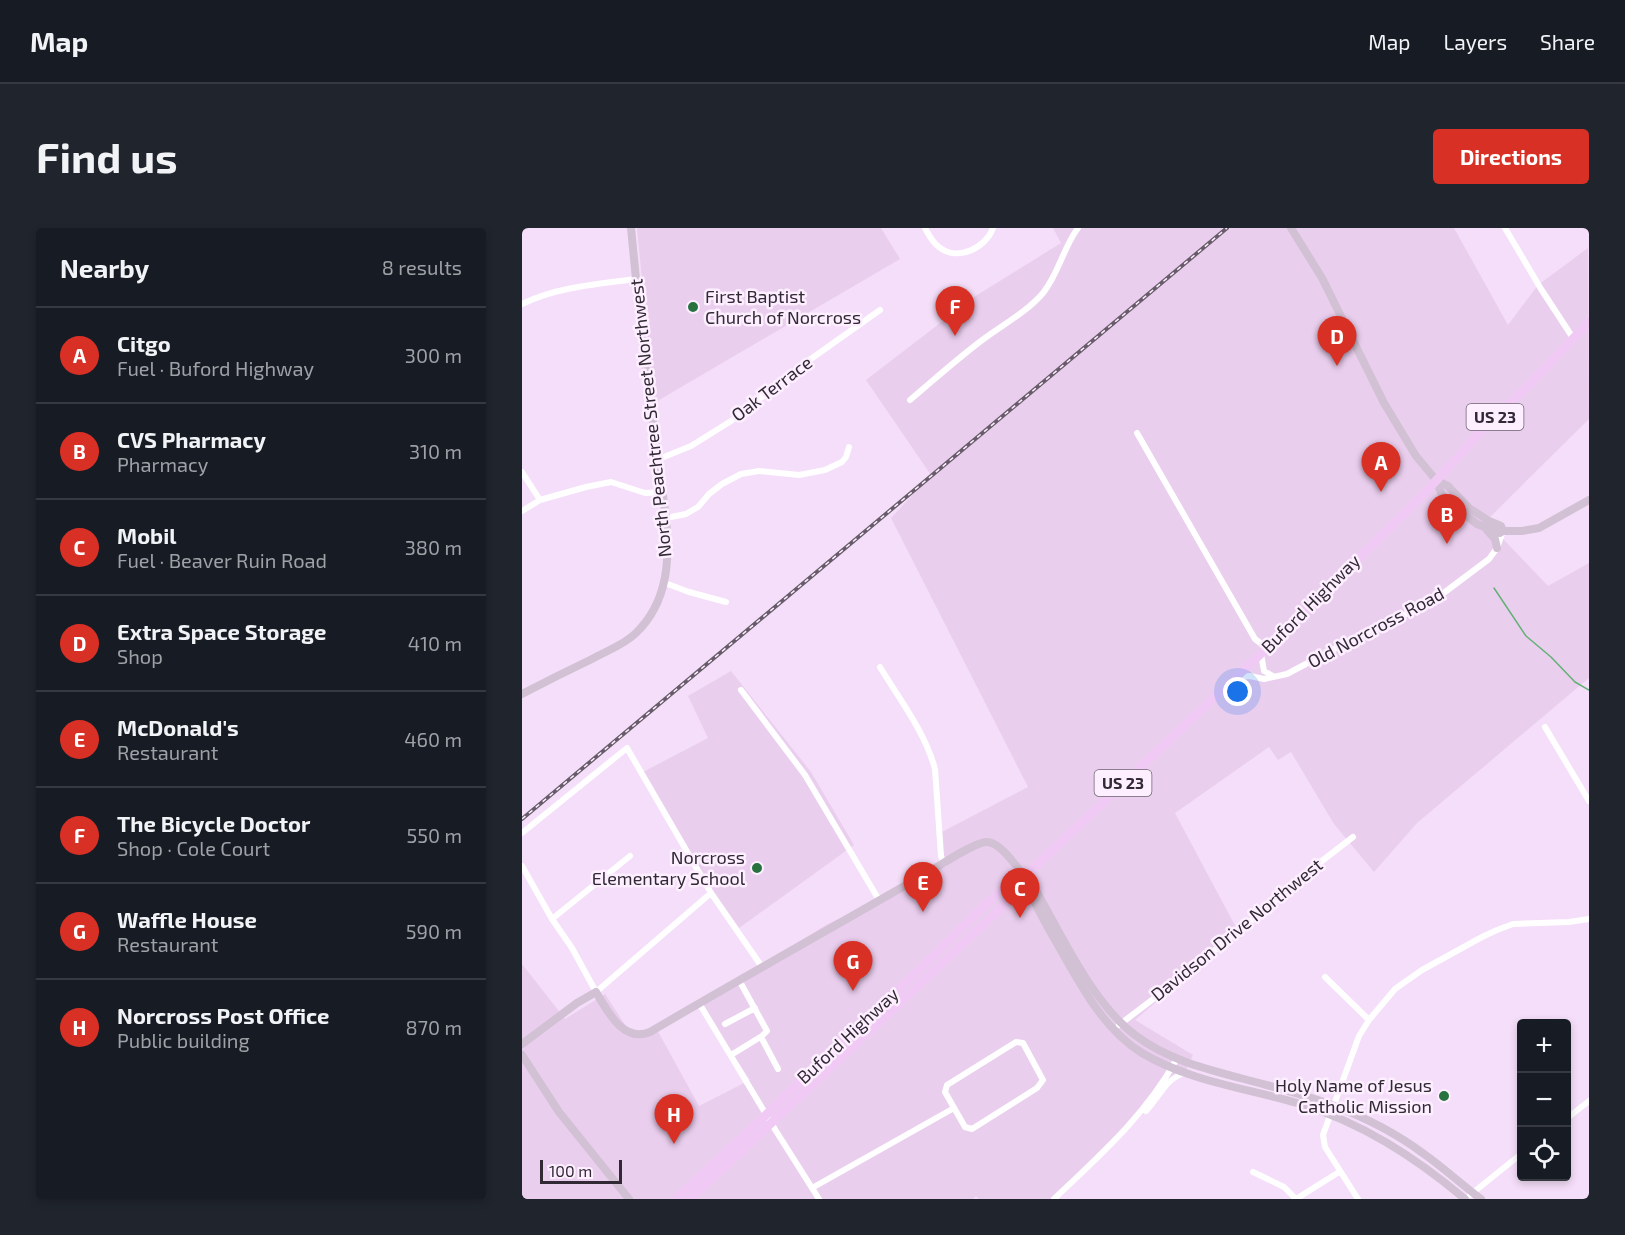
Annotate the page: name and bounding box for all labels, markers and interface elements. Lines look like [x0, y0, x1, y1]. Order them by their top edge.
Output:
text: Map [30, 24, 88, 58]
text: Map [1368, 29, 1410, 54]
text: Layers [1443, 29, 1507, 54]
text: Share [1540, 29, 1595, 54]
button: Directions [1433, 129, 1589, 184]
text: Find us [36, 131, 178, 181]
text: Nearby [60, 252, 149, 283]
text: 8 results [382, 255, 462, 279]
street label: North Peachtree Street Northwest [624, 278, 676, 558]
place label: First Baptist Church of Norcross [705, 285, 861, 328]
pin: F [936, 286, 974, 336]
marker: First Baptist Church of Norcross [686, 300, 700, 314]
pin: D [1318, 316, 1356, 366]
text: Citgo [117, 330, 171, 356]
text: A [73, 343, 86, 367]
text: 300 m [405, 343, 462, 367]
street label: Oak Terrace [727, 351, 816, 426]
text: Fuel · Buford Highway [117, 356, 314, 380]
road number: US 23 [1466, 404, 1524, 430]
text: CVS Pharmacy [117, 426, 266, 452]
text: B [73, 439, 86, 463]
text: 310 m [409, 439, 462, 463]
pin: A [1362, 442, 1400, 492]
text: Pharmacy [117, 452, 208, 476]
pin: B [1428, 494, 1466, 544]
text: Mobil [117, 522, 176, 548]
text: C [74, 535, 85, 559]
text: 380 m [405, 535, 462, 559]
text: Fuel · Beaver Ruin Road [117, 548, 327, 572]
street label: Buford Highway [1256, 549, 1365, 657]
street label: Old Norcross Road [1304, 582, 1448, 672]
text: Extra Space Storage [117, 618, 326, 644]
text: D [73, 631, 86, 655]
text: 410 m [408, 631, 462, 655]
text: Shop [117, 644, 163, 668]
your location [1223, 677, 1252, 706]
text: McDonald's [117, 714, 239, 740]
text: E [74, 727, 85, 751]
text: 460 m [404, 727, 462, 751]
text: Restaurant [117, 740, 218, 764]
road number: US 23 [1094, 770, 1152, 796]
text: The Bicycle Doctor [117, 810, 310, 836]
text: F [74, 823, 85, 847]
text: 550 m [407, 823, 462, 847]
text: Shop · Cole Court [117, 836, 270, 860]
place label: Norcross Elementary School [592, 846, 746, 889]
street label: Davidson Drive Northwest [1146, 853, 1327, 1005]
marker: Norcross Elementary School [750, 861, 764, 875]
pin: E [904, 862, 942, 912]
pin: C [1000, 868, 1040, 918]
text: Waffle House [117, 906, 257, 932]
text: G [73, 919, 86, 943]
text: 590 m [406, 919, 462, 943]
text: Restaurant [117, 932, 218, 956]
pin: G [834, 942, 872, 991]
street label: Buford Highway [792, 982, 903, 1088]
text: Norcross Post Office [117, 1002, 329, 1028]
text: H [73, 1015, 86, 1039]
text: 870 m [406, 1015, 462, 1039]
map controls [1517, 1019, 1571, 1181]
button: + [1517, 1019, 1571, 1073]
text: Public building [117, 1028, 250, 1052]
button: − [1517, 1073, 1571, 1127]
place label: Holy Name of Jesus Catholic Mission [1275, 1074, 1432, 1117]
marker: Holy Name of Jesus Catholic Mission [1437, 1089, 1451, 1103]
pin: H [654, 1094, 694, 1144]
button: locate [1517, 1127, 1571, 1181]
scale bar [540, 1157, 622, 1184]
text: 100 m [549, 1161, 592, 1180]

